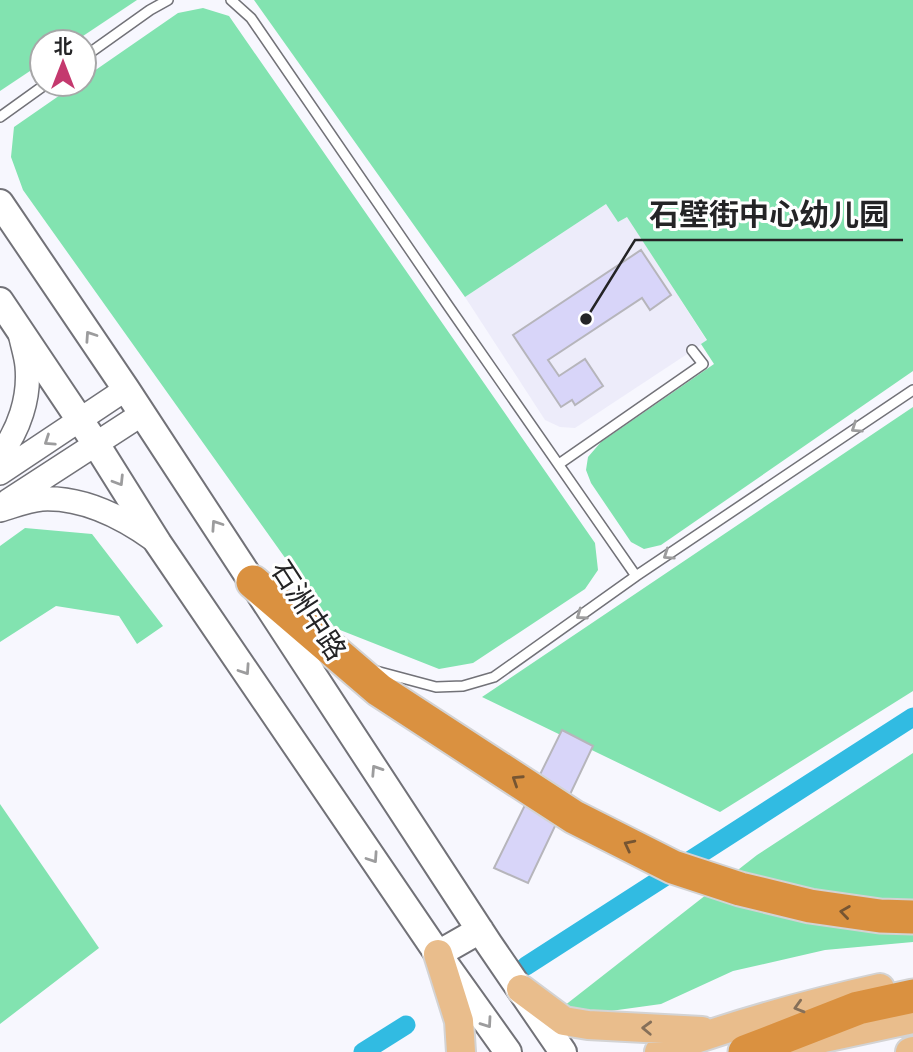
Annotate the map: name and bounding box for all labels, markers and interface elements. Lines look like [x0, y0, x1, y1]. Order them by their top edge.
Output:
north arrow [28, 28, 98, 98]
text: 北 [53, 37, 73, 57]
callout: 石壁街中心幼儿园 [635, 189, 903, 240]
text: 石壁街中心幼儿园 [649, 199, 889, 231]
one-way arrow [86, 331, 98, 344]
one-way arrow [851, 420, 864, 433]
one-way arrow [43, 433, 56, 446]
one-way arrow [110, 473, 123, 486]
one-way arrow [212, 520, 224, 533]
one-way arrow [663, 547, 676, 559]
street label: 石洲中路 [265, 555, 351, 666]
one-way arrow [576, 607, 589, 619]
one-way arrow [237, 662, 249, 675]
one-way arrow [372, 765, 384, 778]
one-way arrow [511, 775, 524, 788]
one-way arrow [624, 839, 636, 853]
one-way arrow [365, 850, 377, 863]
one-way arrow [839, 904, 851, 919]
one-way arrow [793, 998, 805, 1013]
one-way arrow [479, 1015, 491, 1028]
one-way arrow [641, 1021, 652, 1036]

